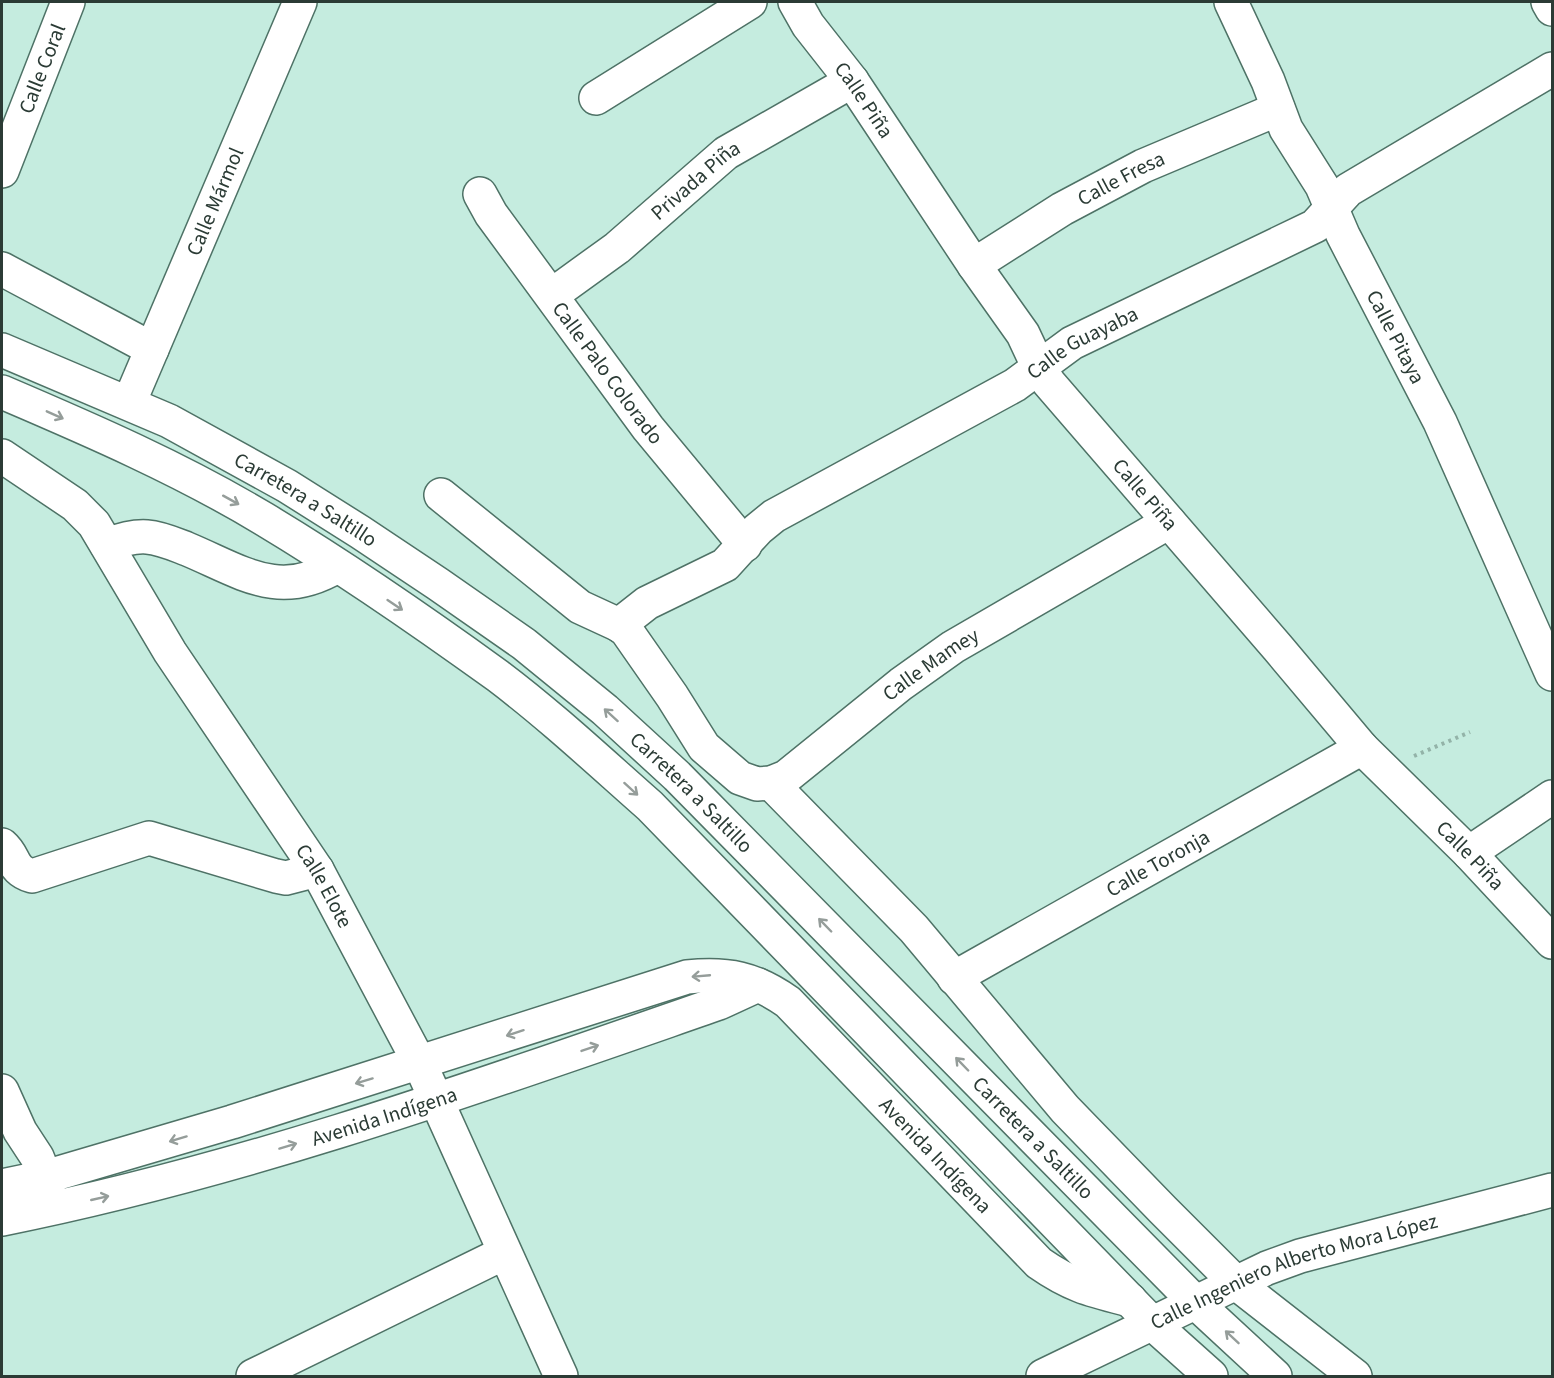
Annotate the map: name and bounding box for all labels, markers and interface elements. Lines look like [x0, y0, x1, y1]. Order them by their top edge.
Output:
street label: Calle Coral [11, 19, 73, 118]
street label: Calle Piña [827, 55, 901, 144]
street label: Privada Piña [644, 133, 746, 227]
street label: Calle Mármol [178, 143, 251, 260]
street label: Calle Fresa [1072, 143, 1169, 213]
street label: Calle Pitaya [1359, 285, 1433, 389]
street label: Calle Palo Colorado [545, 295, 671, 451]
street label: Calle Guayaba [1020, 298, 1143, 387]
one-way arrow [46, 410, 64, 421]
street label: Carretera a Saltillo [229, 445, 383, 554]
street label: Calle Piña [1106, 452, 1185, 537]
one-way arrow [221, 495, 239, 506]
one-way arrow [386, 599, 403, 611]
street label: Calle Mamey [876, 620, 985, 708]
one-way arrow [603, 708, 618, 722]
street label: Carretera a Saltillo [623, 725, 760, 860]
one-way arrow [623, 782, 638, 796]
street label: Calle Piña [1429, 814, 1511, 897]
street label: Calle Toronja [1100, 822, 1215, 904]
street label: Calle Elote [288, 838, 360, 933]
one-way arrow [818, 918, 832, 933]
one-way arrow [691, 971, 711, 982]
one-way arrow [506, 1028, 525, 1039]
one-way arrow [580, 1041, 599, 1052]
one-way arrow [954, 1057, 969, 1072]
street label: Carretera a Saltillo [966, 1069, 1101, 1206]
one-way arrow [355, 1076, 374, 1087]
street label: Avenida Indígena [308, 1079, 461, 1154]
street label: Avenida Indígena [872, 1090, 999, 1220]
one-way arrow [169, 1134, 188, 1145]
one-way arrow [278, 1140, 297, 1151]
one-way arrow [90, 1191, 109, 1203]
street label: Calle Ingeniero Alberto Mora López [1145, 1206, 1441, 1337]
one-way arrow [1225, 1330, 1240, 1344]

